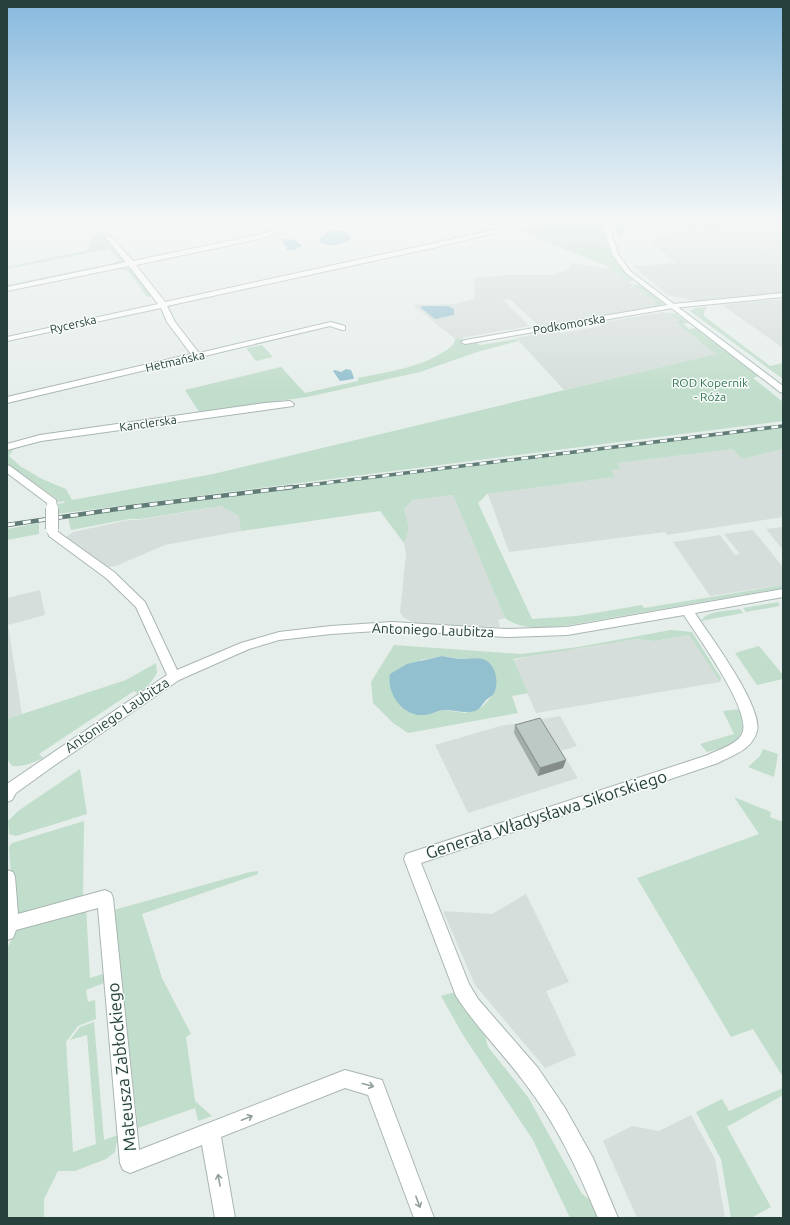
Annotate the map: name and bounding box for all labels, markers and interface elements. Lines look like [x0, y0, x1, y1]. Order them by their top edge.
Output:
street label: Podkomorska [532, 311, 606, 337]
street label: Rycerska [48, 312, 98, 336]
street label: Hetmańska [144, 348, 206, 374]
park label: ROD Kopernik - Róża [672, 376, 748, 403]
street label: Kanclerska [119, 413, 177, 433]
street label: Antoniego Laubitza [372, 620, 494, 640]
street label: Antoniego Laubitza [62, 674, 172, 756]
street label: Generała Władysława Sikorskiego [423, 766, 669, 862]
street label: Mateusza Zabłockiego [103, 982, 139, 1152]
one-way arrow [362, 1082, 375, 1089]
one-way arrow [240, 1114, 252, 1121]
one-way arrow [215, 1173, 223, 1186]
one-way arrow [414, 1196, 422, 1208]

